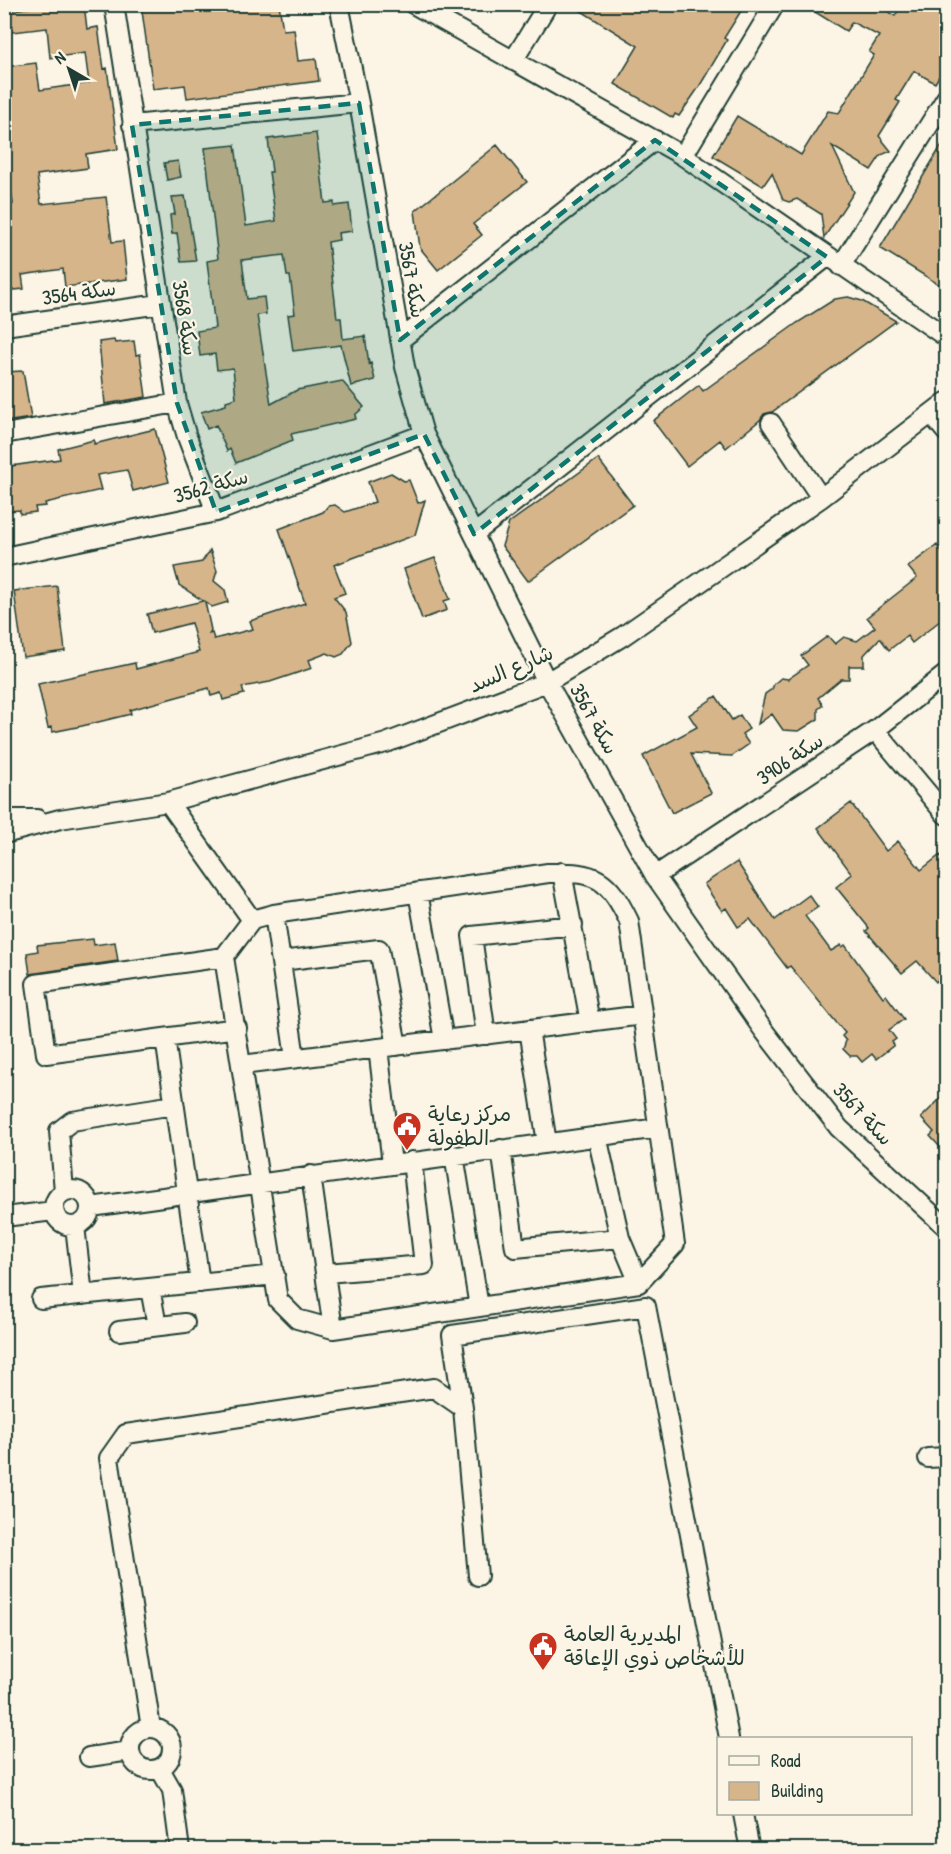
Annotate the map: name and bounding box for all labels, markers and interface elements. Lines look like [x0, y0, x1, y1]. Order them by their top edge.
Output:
north arrow [39, 39, 99, 99]
text: N [49, 46, 70, 69]
street label: سكة 3567 [392, 240, 433, 320]
street label: سكة 3564 [40, 273, 118, 312]
street label: سكة 3568 [165, 278, 206, 358]
street label: سكة 3562 [170, 461, 252, 510]
street label: شارع السد [464, 638, 558, 700]
street label: سكة 3567 [563, 678, 626, 759]
street label: سكة 3906 [751, 726, 829, 792]
street label: سكة 3567 [827, 1076, 900, 1152]
place label: مركز رعاية الطفولة [428, 1099, 511, 1152]
public building icon: مركز رعاية الطفولة [391, 1110, 423, 1152]
place label: المديرية العامة للأشخاص ذوي الإعاقة [564, 1619, 745, 1673]
public building icon: المديرية العامة للأشخاص ذوي الإعاقة [527, 1630, 559, 1672]
legend [717, 1737, 912, 1815]
text: Road [771, 1748, 801, 1773]
text: Building [771, 1778, 823, 1803]

